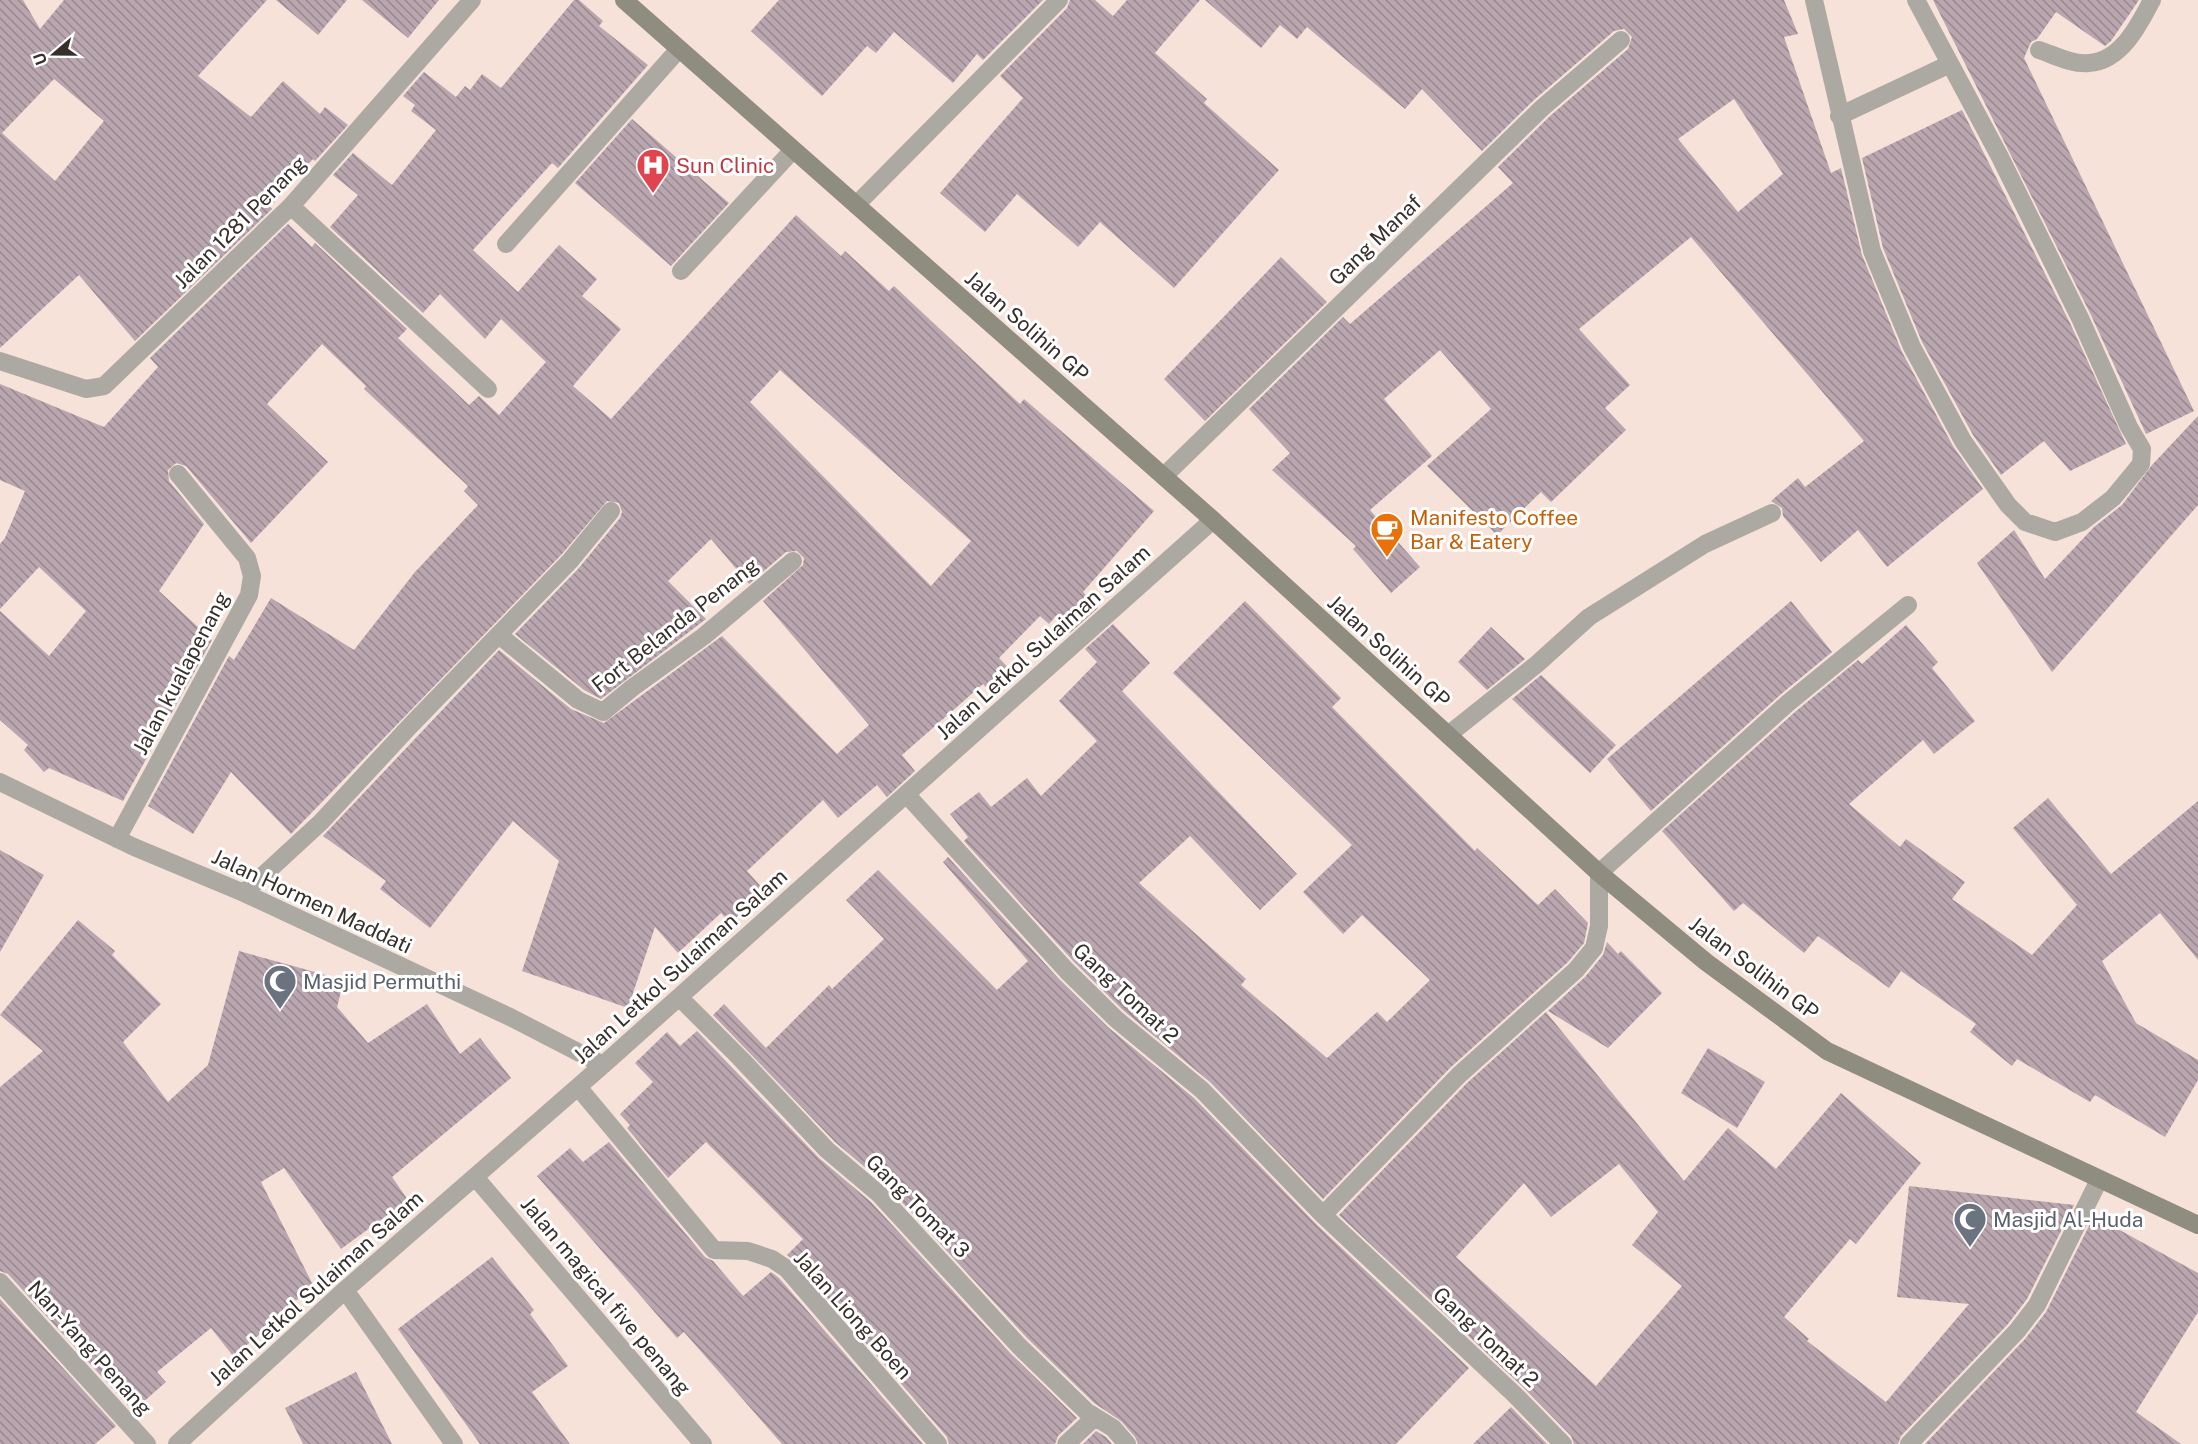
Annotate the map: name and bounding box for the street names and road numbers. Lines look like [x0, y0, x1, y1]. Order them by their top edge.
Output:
street label: Jalan 1281 Penang [169, 151, 311, 293]
street label: Gang Manaf [1323, 190, 1427, 290]
street label: Jalan Solihin GP [960, 265, 1094, 387]
street label: Jalan Letkol Sulaiman Salam [931, 539, 1155, 745]
street label: Fort Belanda Penang [587, 552, 763, 698]
street label: Jalan kualapenang [127, 587, 235, 759]
street label: Jalan Solihin GP [1323, 590, 1455, 712]
street label: Jalan Hormen Maddati [208, 844, 416, 958]
street label: Jalan Letkol Sulaiman Salam [568, 863, 792, 1069]
street label: Jalan Solihin GP [1684, 911, 1824, 1025]
street label: Gang Tomat 2 [1068, 938, 1184, 1048]
street label: Gang Tomat 3 [861, 1149, 975, 1263]
street label: Jalan Letkol Sulaiman Salam [204, 1185, 428, 1391]
street label: Jalan magical five penang [516, 1192, 696, 1400]
street label: Jalan Liong Boen [789, 1246, 917, 1384]
street label: Nan-Yang Penang [23, 1275, 157, 1421]
street label: Gang Tomat 2 [1428, 1282, 1544, 1392]

